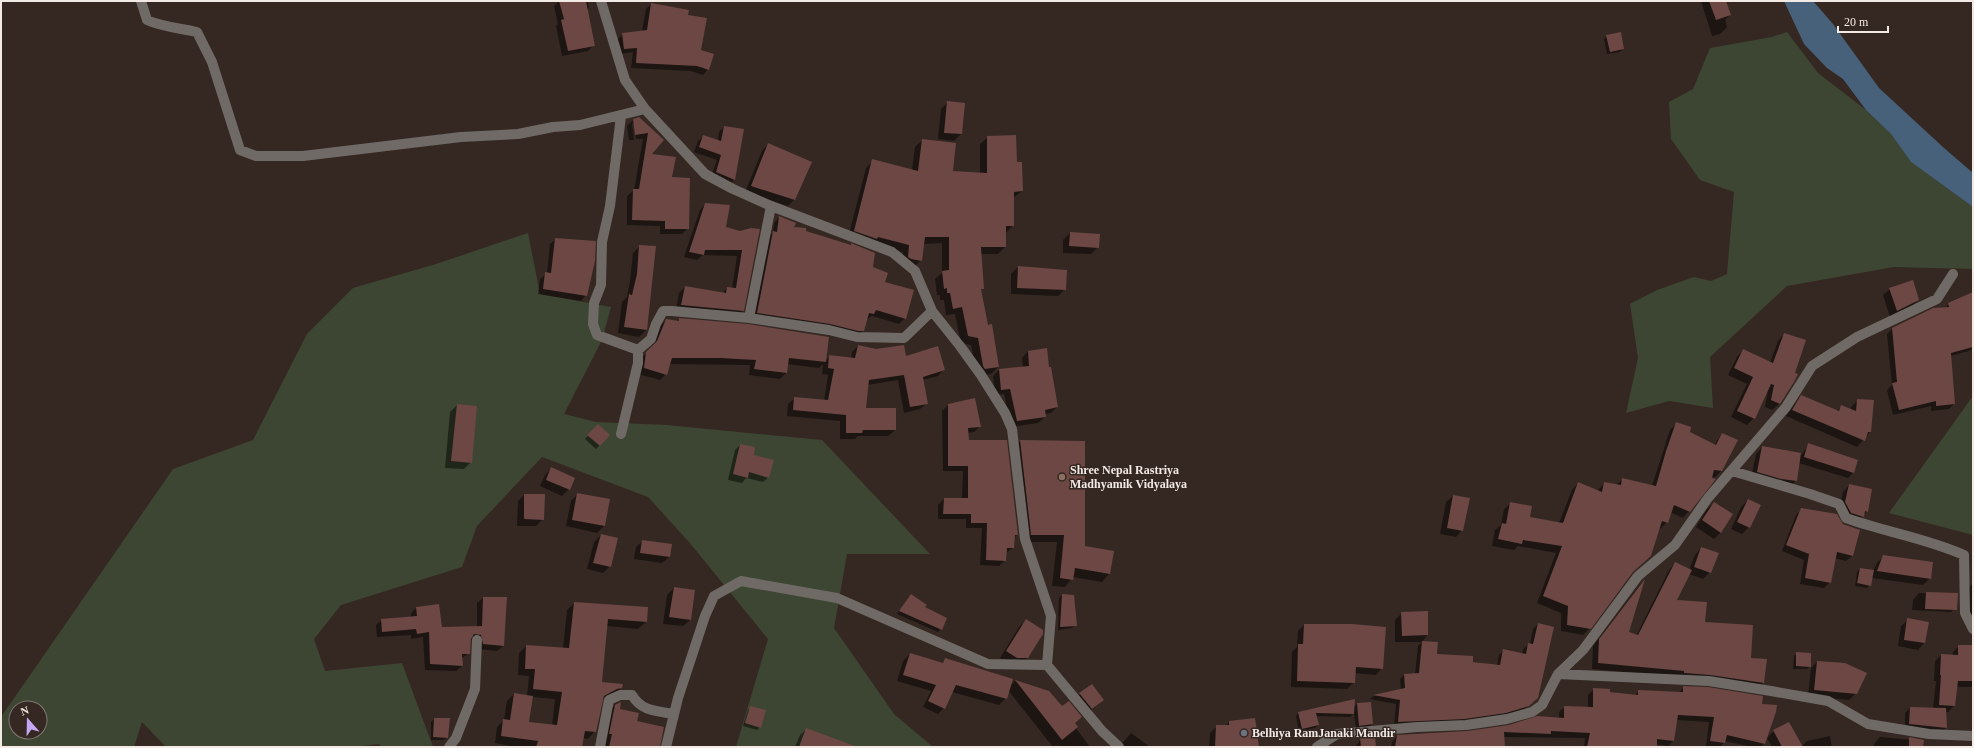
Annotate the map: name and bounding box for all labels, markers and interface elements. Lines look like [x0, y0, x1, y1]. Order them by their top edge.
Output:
scale bar [1838, 8, 1888, 34]
text: 20 m [1844, 15, 1869, 29]
place label: Shree Nepal Rastriya Madhyamik Vidyalaya [1070, 463, 1187, 491]
marker: Shree Nepal Rastriya Madhyamik Vidyalaya [1057, 472, 1067, 482]
north arrow [8, 700, 48, 740]
text: N [19, 704, 30, 718]
place label: Belhiya RamJanaki Mandir [1252, 726, 1396, 740]
marker: Belhiya RamJanaki Mandir [1239, 728, 1249, 738]

